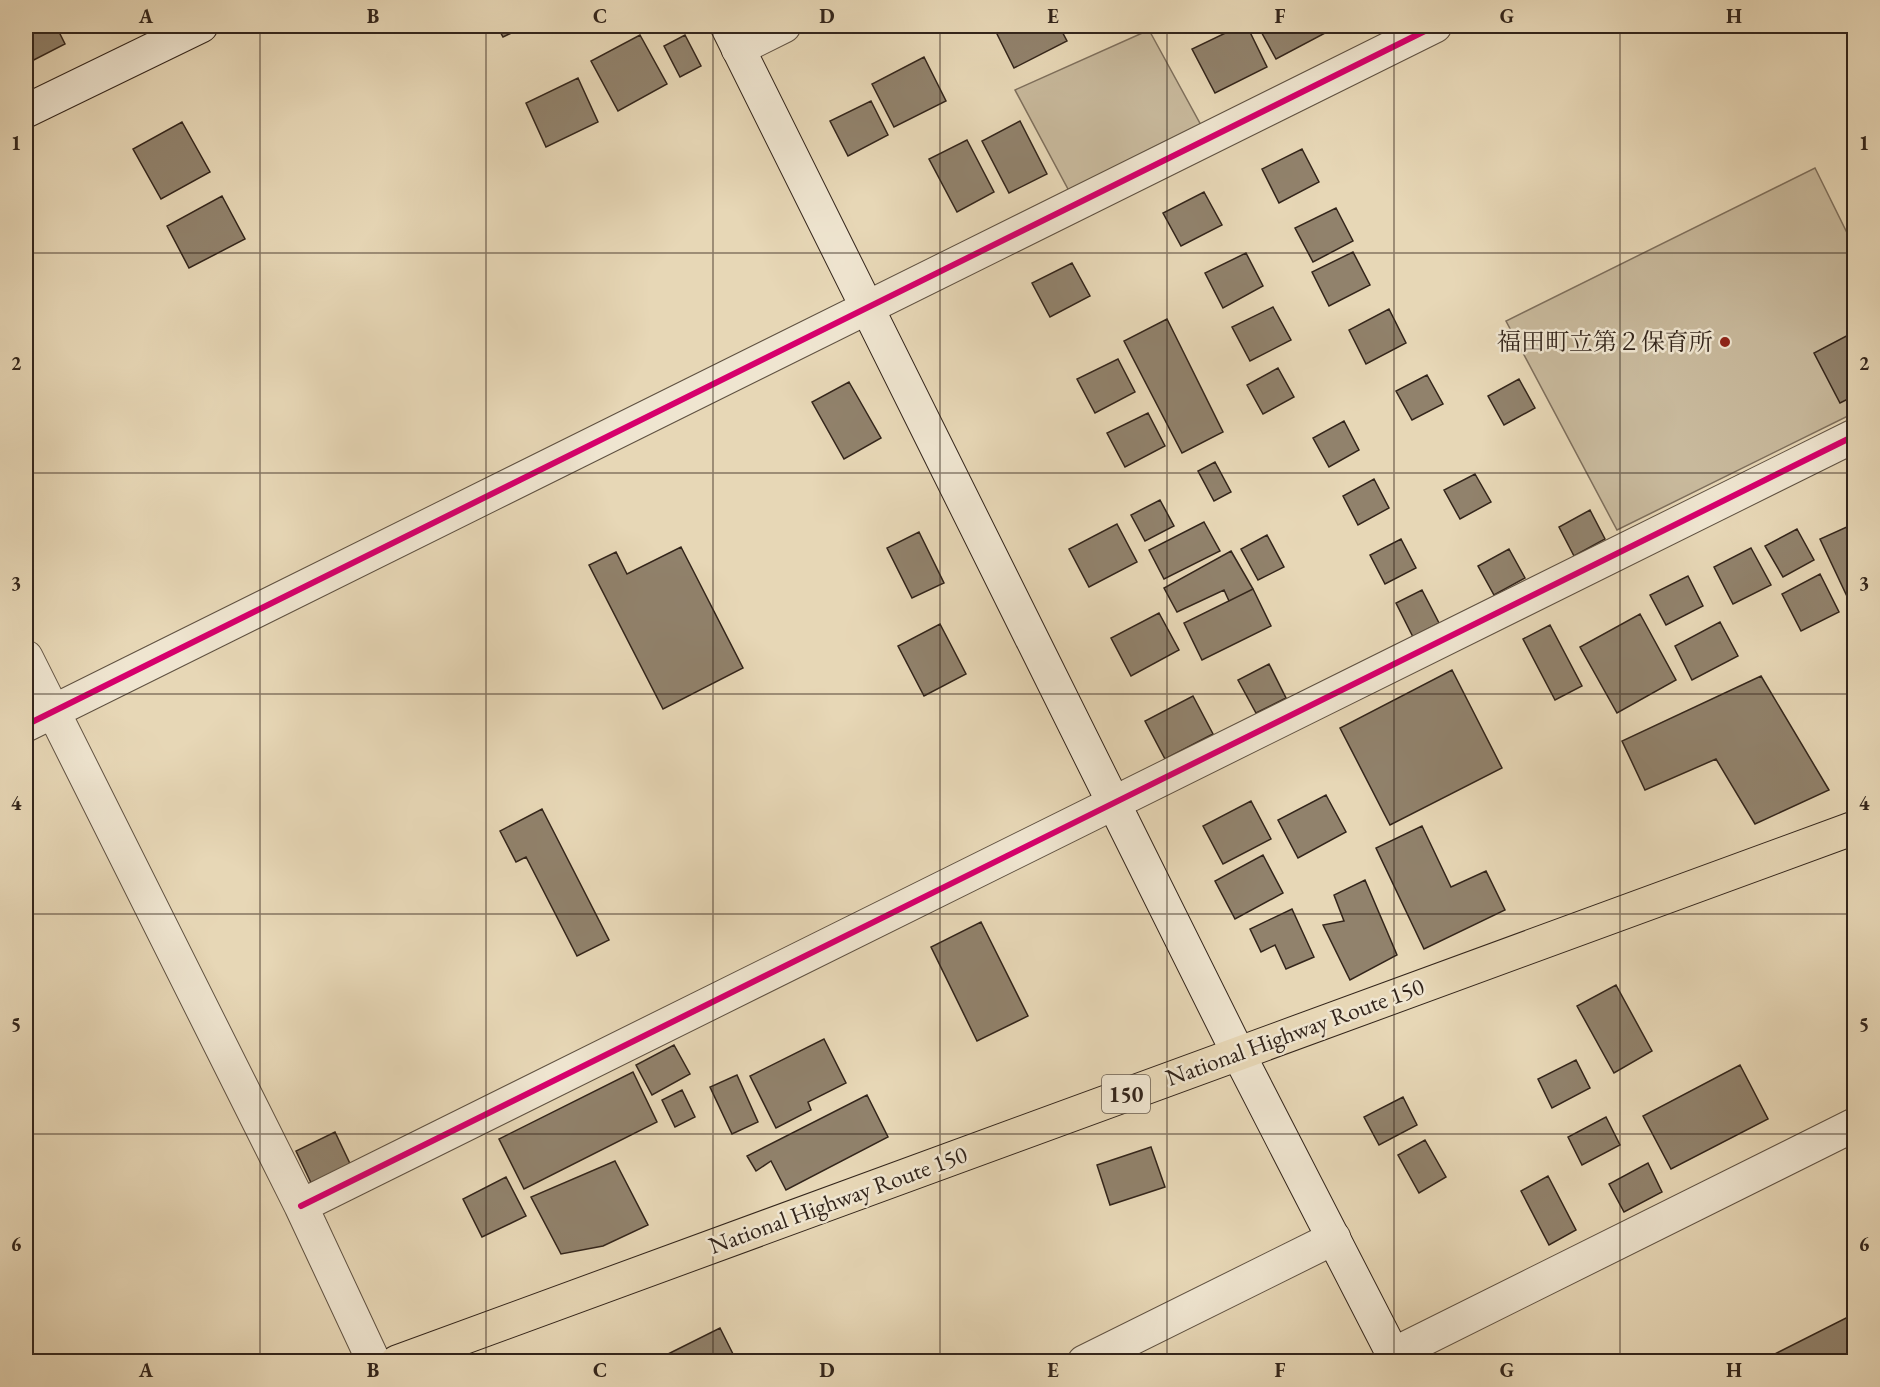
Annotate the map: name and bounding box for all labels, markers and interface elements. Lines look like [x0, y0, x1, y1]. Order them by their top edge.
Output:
text: A [138, 3, 154, 29]
text: B [367, 3, 379, 29]
text: C [593, 3, 607, 29]
text: D [819, 3, 835, 29]
text: E [1047, 3, 1059, 29]
text: F [1275, 3, 1286, 29]
text: G [1500, 3, 1514, 29]
text: H [1726, 3, 1742, 29]
text: 1 [11, 130, 21, 156]
text: 1 [1859, 130, 1869, 156]
place label: 福田町立第２保育所 [1497, 326, 1713, 357]
marker: 福田町立第２保育所 [1718, 335, 1732, 349]
text: 2 [11, 350, 22, 376]
text: 2 [1859, 350, 1870, 376]
text: 3 [11, 570, 21, 596]
text: 3 [1859, 570, 1869, 596]
text: 4 [11, 790, 22, 816]
text: 4 [1859, 790, 1870, 816]
street label: National Highway Route 150 [1161, 970, 1428, 1093]
text: 5 [11, 1011, 21, 1037]
text: 5 [1859, 1011, 1869, 1037]
road number: 150 [1102, 1075, 1150, 1113]
street label: National Highway Route 150 [704, 1138, 971, 1261]
text: 6 [11, 1231, 22, 1257]
text: 6 [1859, 1231, 1870, 1257]
text: A [138, 1357, 154, 1383]
text: B [367, 1357, 379, 1383]
text: C [593, 1357, 607, 1383]
text: D [819, 1357, 835, 1383]
text: E [1047, 1357, 1059, 1383]
text: F [1275, 1357, 1286, 1383]
text: G [1500, 1357, 1514, 1383]
text: H [1726, 1357, 1742, 1383]

